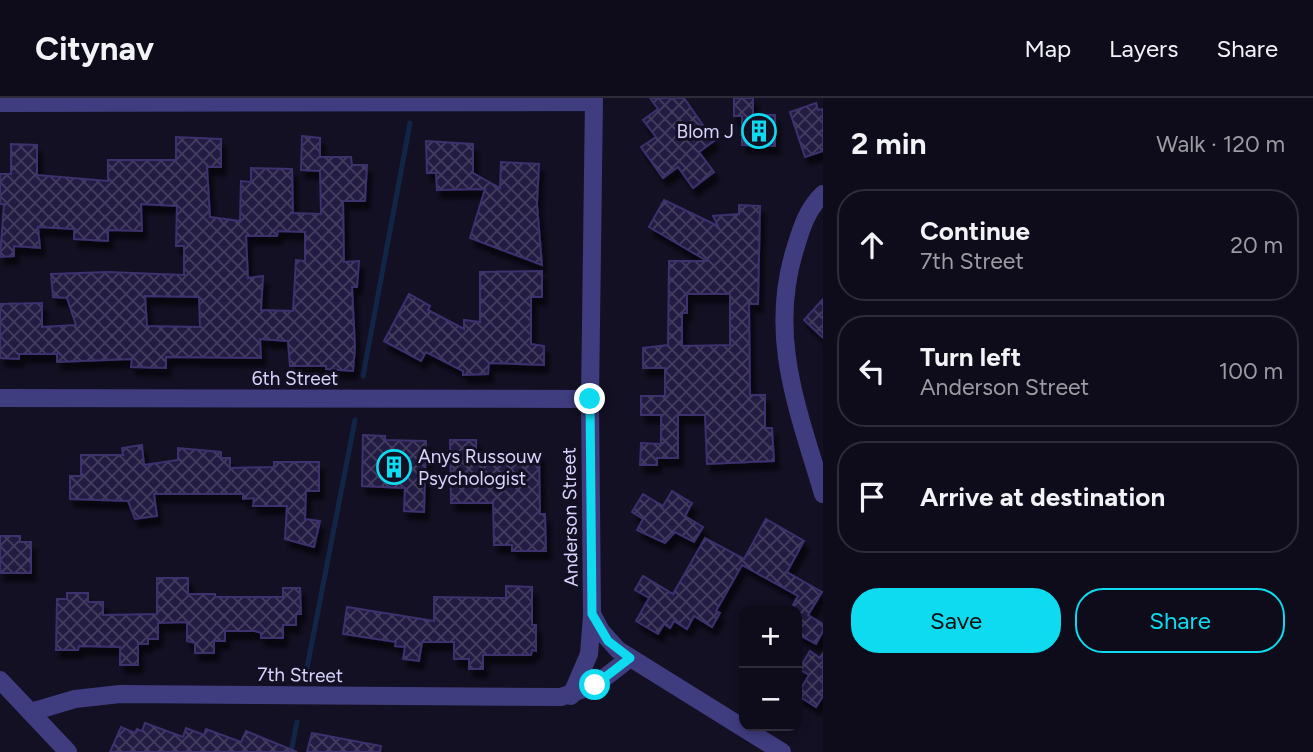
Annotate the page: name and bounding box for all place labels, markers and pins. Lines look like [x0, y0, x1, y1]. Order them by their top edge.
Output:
building icon: Blom J [740, 112, 778, 150]
place label: Blom J [677, 120, 734, 143]
place label: Anys Russouw Psychologist [418, 445, 542, 490]
building icon: Anys Russouw Psychologist [375, 448, 413, 486]

